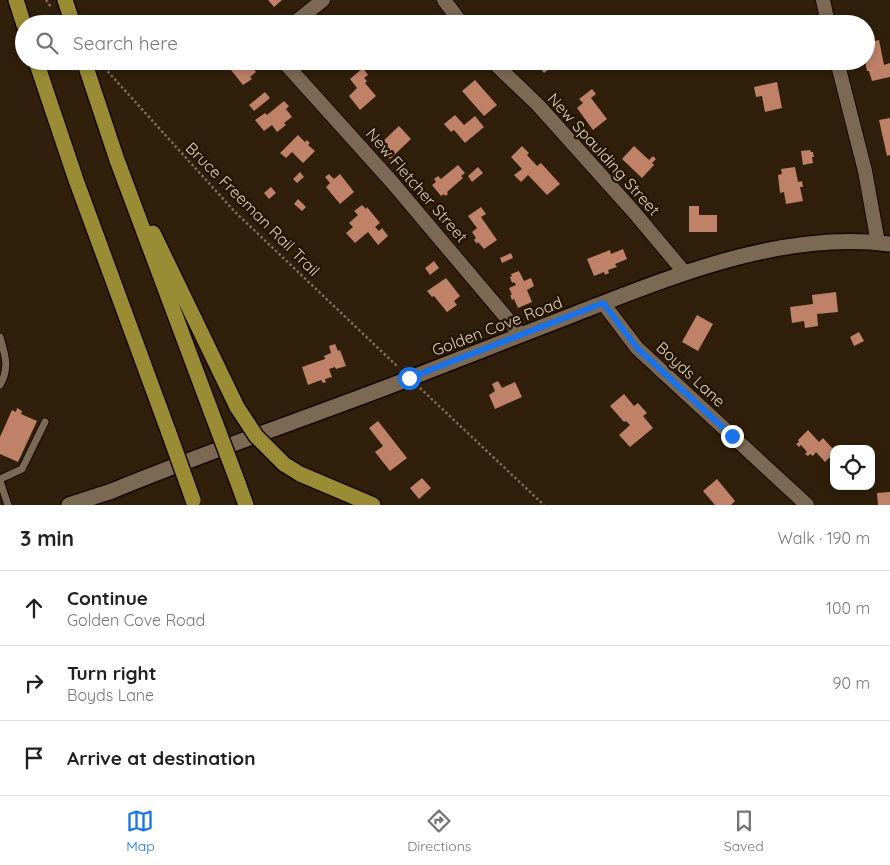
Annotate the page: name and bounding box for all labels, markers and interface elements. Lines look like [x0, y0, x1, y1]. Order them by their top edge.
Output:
search box [15, 15, 875, 70]
icon: search [33, 29, 61, 57]
text: Search here [73, 31, 178, 55]
street label: New Spaulding Street [544, 88, 664, 220]
street label: New Fletcher Street [362, 124, 472, 246]
street label: Bruce Freeman Rail Trail [182, 138, 324, 280]
street label: Golden Cove Road [429, 292, 565, 360]
street label: Boyds Lane [652, 337, 730, 411]
route start [398, 367, 421, 390]
route end [721, 425, 744, 448]
map controls [830, 445, 875, 490]
button: locate [830, 445, 875, 490]
text: 3 min [20, 525, 74, 551]
text: Walk · 190 m [778, 528, 870, 548]
text: Continue [67, 586, 148, 610]
icon: ahead [20, 594, 48, 622]
text: 100 m [826, 598, 870, 618]
text: Golden Cove Road [67, 610, 205, 630]
text: Turn right [67, 661, 156, 685]
icon: right [20, 669, 48, 697]
text: 90 m [833, 673, 870, 693]
text: Boyds Lane [67, 685, 154, 705]
icon: arrive [20, 744, 48, 772]
text: Arrive at destination [67, 746, 256, 770]
tab: Map [126, 807, 155, 855]
tab: Directions [407, 807, 471, 855]
tab: Saved [724, 807, 764, 855]

